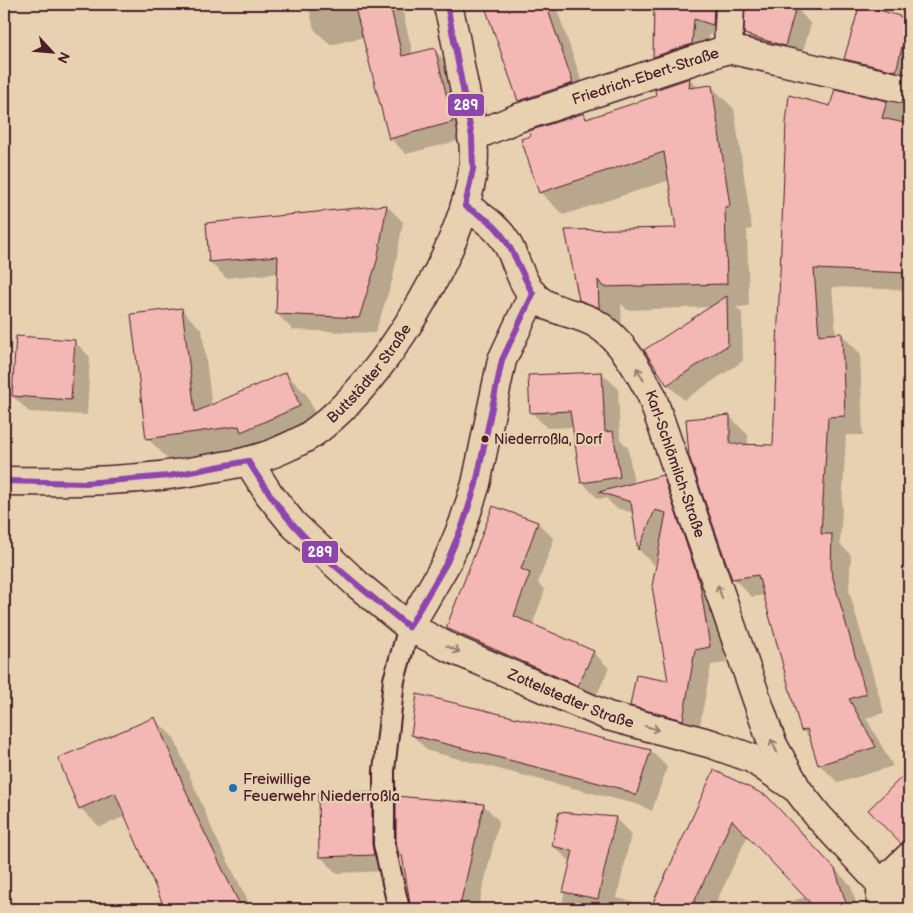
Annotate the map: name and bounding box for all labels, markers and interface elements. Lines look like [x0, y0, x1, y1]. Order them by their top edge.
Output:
north arrow [28, 28, 78, 78]
street label: Friedrich-Ebert-Straße [570, 43, 722, 109]
text: N [53, 49, 73, 66]
line badge: 289 [447, 93, 485, 117]
text: 289 [453, 97, 479, 114]
street label: Buttstädter Straße [323, 320, 415, 427]
one-way arrow [635, 368, 645, 382]
street label: Karl-Schlömilch-Straße [641, 388, 710, 540]
place label: Niederroßla, Dorf [494, 431, 603, 448]
marker: Niederroßla, Dorf [480, 434, 490, 444]
line badge: 289 [301, 540, 339, 564]
text: 289 [307, 544, 333, 561]
one-way arrow [715, 585, 725, 601]
one-way arrow [445, 645, 460, 655]
street label: Zottelstedter Straße [504, 664, 636, 732]
one-way arrow [644, 724, 660, 733]
one-way arrow [769, 738, 779, 753]
place label: Freiwillige Feuerwehr Niederroßla [243, 770, 400, 806]
marker: Freiwillige Feuerwehr Niederroßla [227, 782, 239, 794]

